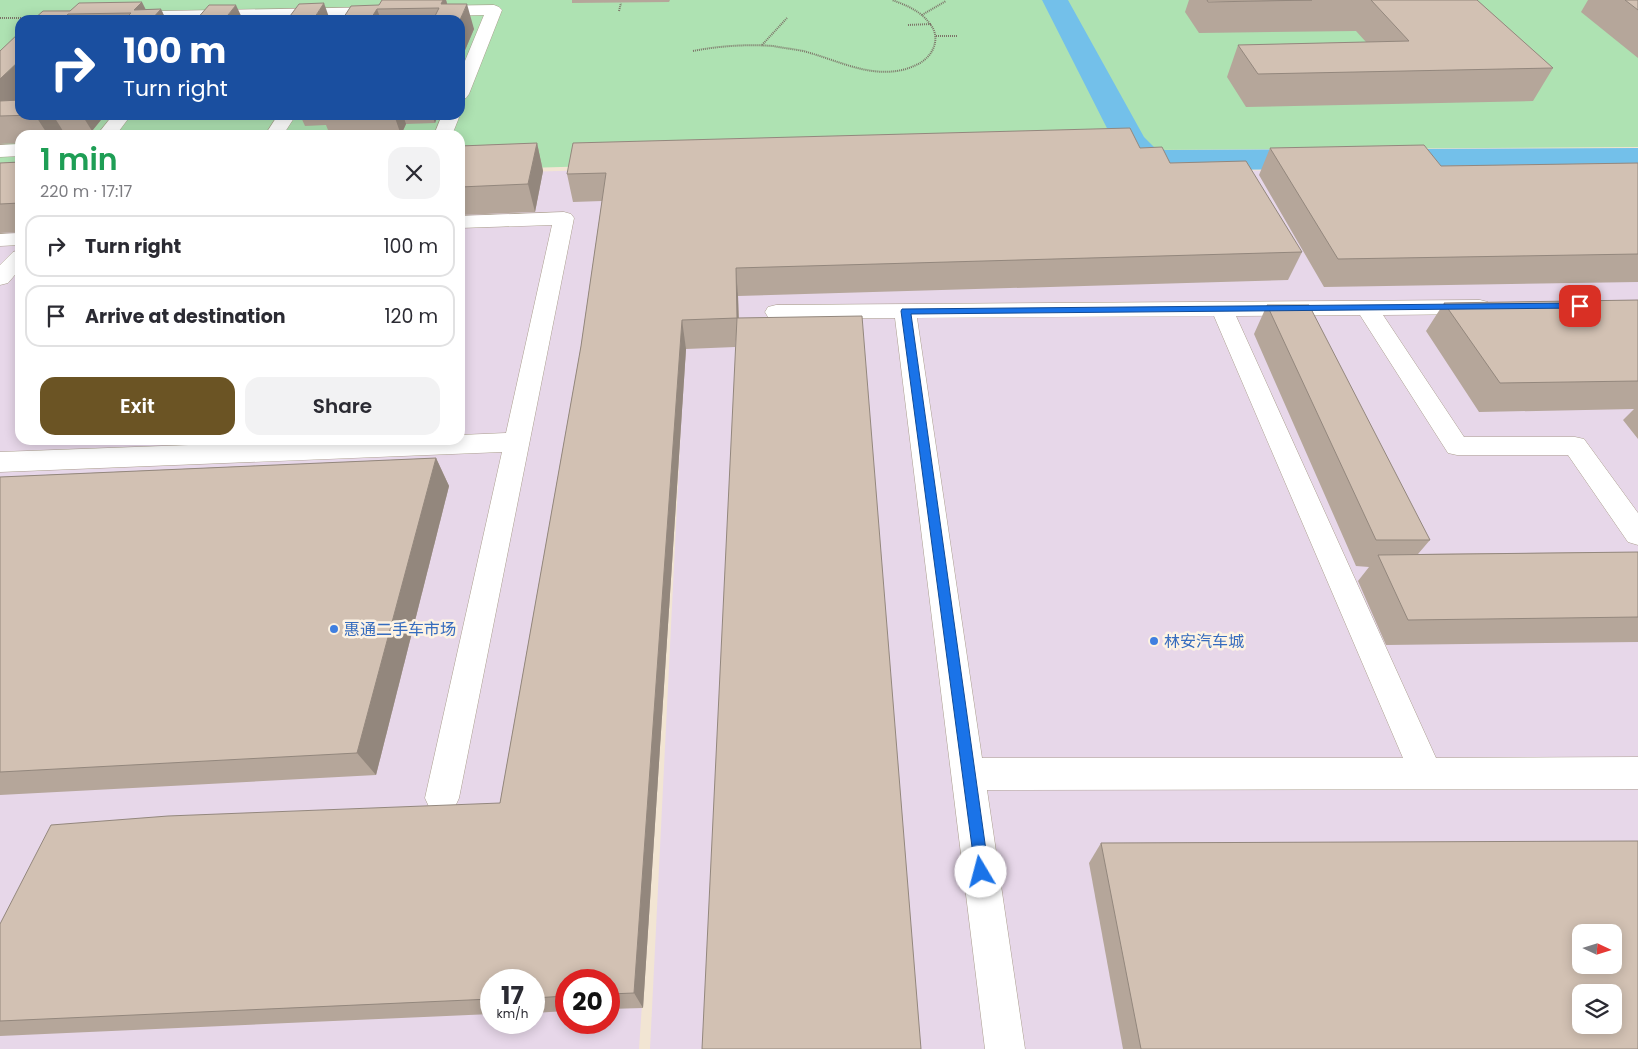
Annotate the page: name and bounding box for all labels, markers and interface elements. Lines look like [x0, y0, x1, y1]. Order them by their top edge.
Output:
text: 100 m [123, 26, 226, 75]
icon: right [40, 35, 105, 100]
text: Turn right [123, 73, 228, 104]
text: 1 min [40, 138, 118, 181]
button: close [388, 147, 440, 199]
text: 220 m · 17:17 [40, 180, 132, 203]
icon: right [42, 232, 70, 260]
text: Turn right [85, 233, 181, 260]
text: 100 m [383, 233, 438, 260]
pin [1559, 285, 1601, 327]
icon: arrive [1566, 292, 1594, 320]
icon: arrive [42, 302, 70, 330]
text: Arrive at destination [85, 303, 286, 330]
text: 120 m [384, 303, 438, 330]
button: Exit [40, 377, 235, 435]
button: Share [245, 377, 440, 435]
place label: 惠通二手车市场 [344, 618, 456, 641]
marker: 惠通二手车市场 [328, 623, 340, 635]
place label: 林安汽车城 [1164, 630, 1244, 653]
marker: 林安汽车城 [1148, 635, 1160, 647]
position arrow [954, 845, 1006, 897]
north arrow [1572, 924, 1622, 974]
map controls [1572, 924, 1622, 1034]
speed limit sign: 20 [555, 969, 620, 1034]
text: 17 [501, 978, 524, 1013]
button: layers [1572, 984, 1622, 1034]
text: km/h [497, 1005, 528, 1022]

